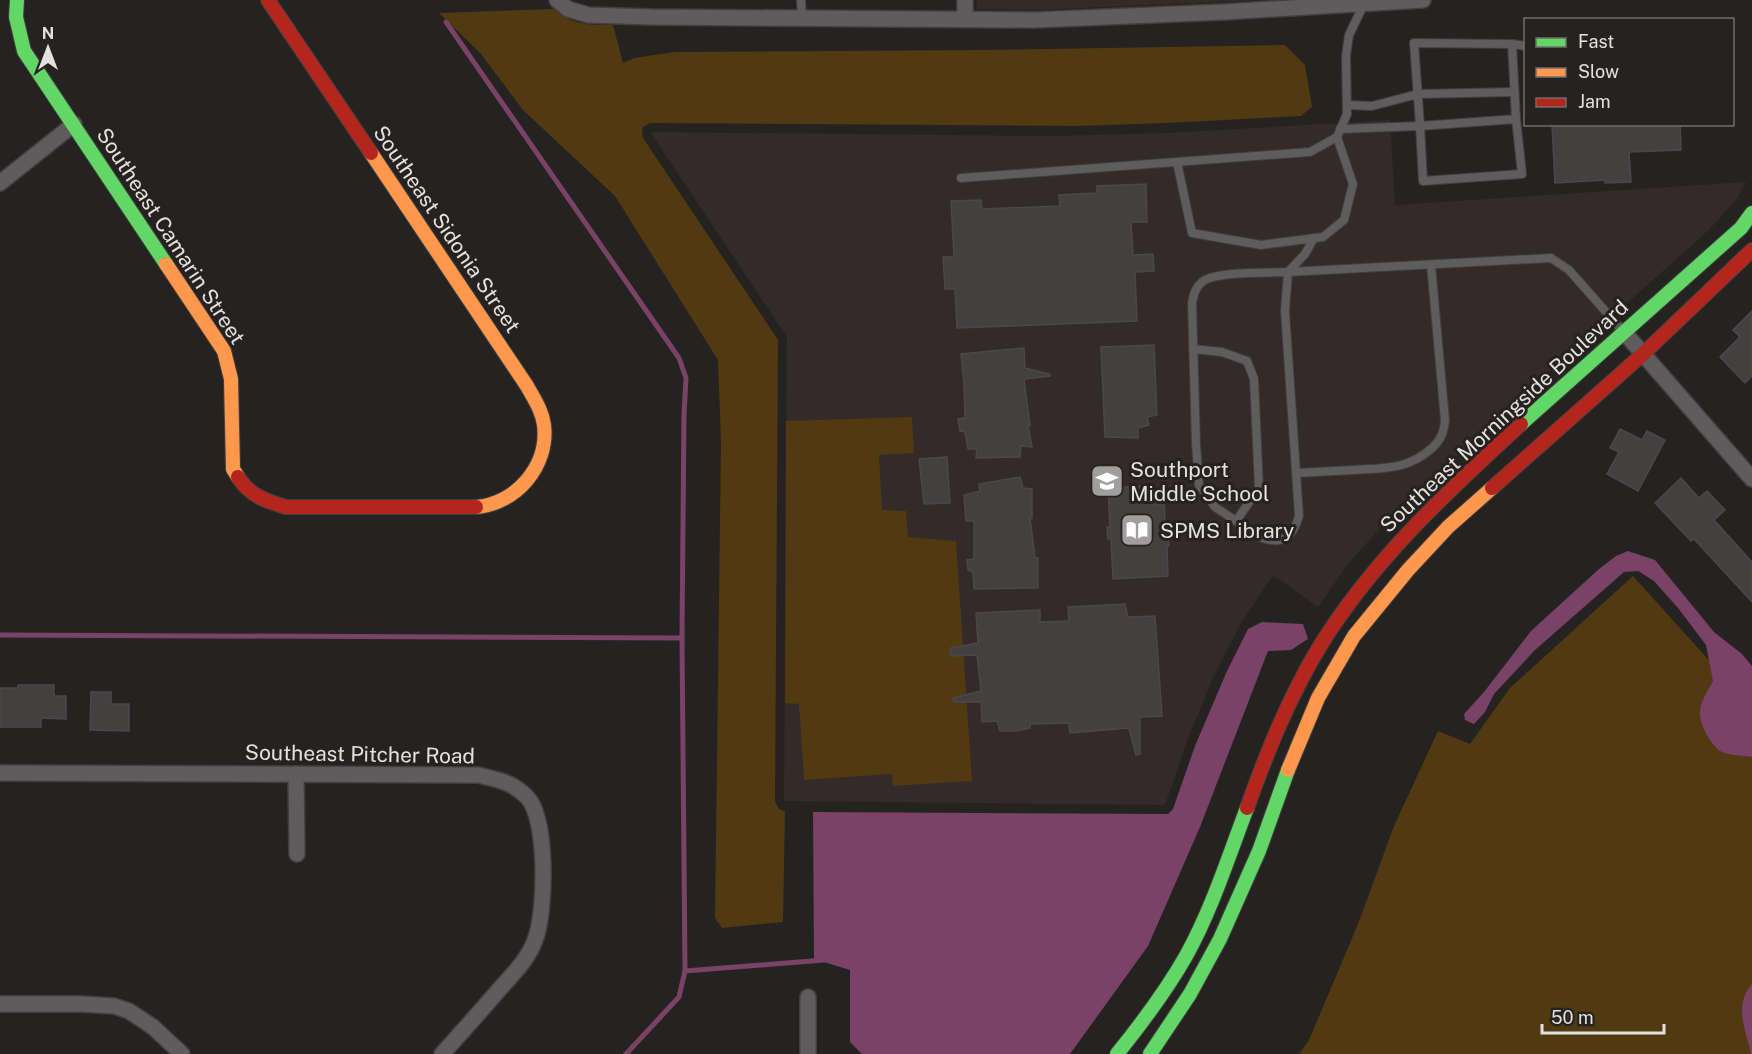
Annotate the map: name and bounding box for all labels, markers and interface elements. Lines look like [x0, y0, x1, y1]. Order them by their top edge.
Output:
north arrow [18, 18, 78, 78]
legend [1524, 18, 1734, 126]
text: N [42, 24, 54, 43]
text: Fast [1578, 31, 1614, 52]
text: Slow [1578, 61, 1619, 82]
text: Jam [1578, 91, 1611, 112]
street label: Southeast Sidonia Street [368, 121, 526, 337]
street label: Southeast Camarin Street [92, 123, 250, 349]
street label: Southeast Morningside Boulevard [1375, 294, 1633, 538]
place label: Southport Middle School [1130, 457, 1269, 506]
school or university icon: Southport Middle School [1089, 463, 1125, 499]
library icon: SPMS Library [1119, 512, 1155, 548]
place label: SPMS Library [1160, 518, 1294, 543]
street label: Southeast Pitcher Road [245, 739, 475, 769]
scale bar [1542, 997, 1664, 1035]
text: 50 m [1551, 1007, 1594, 1028]

